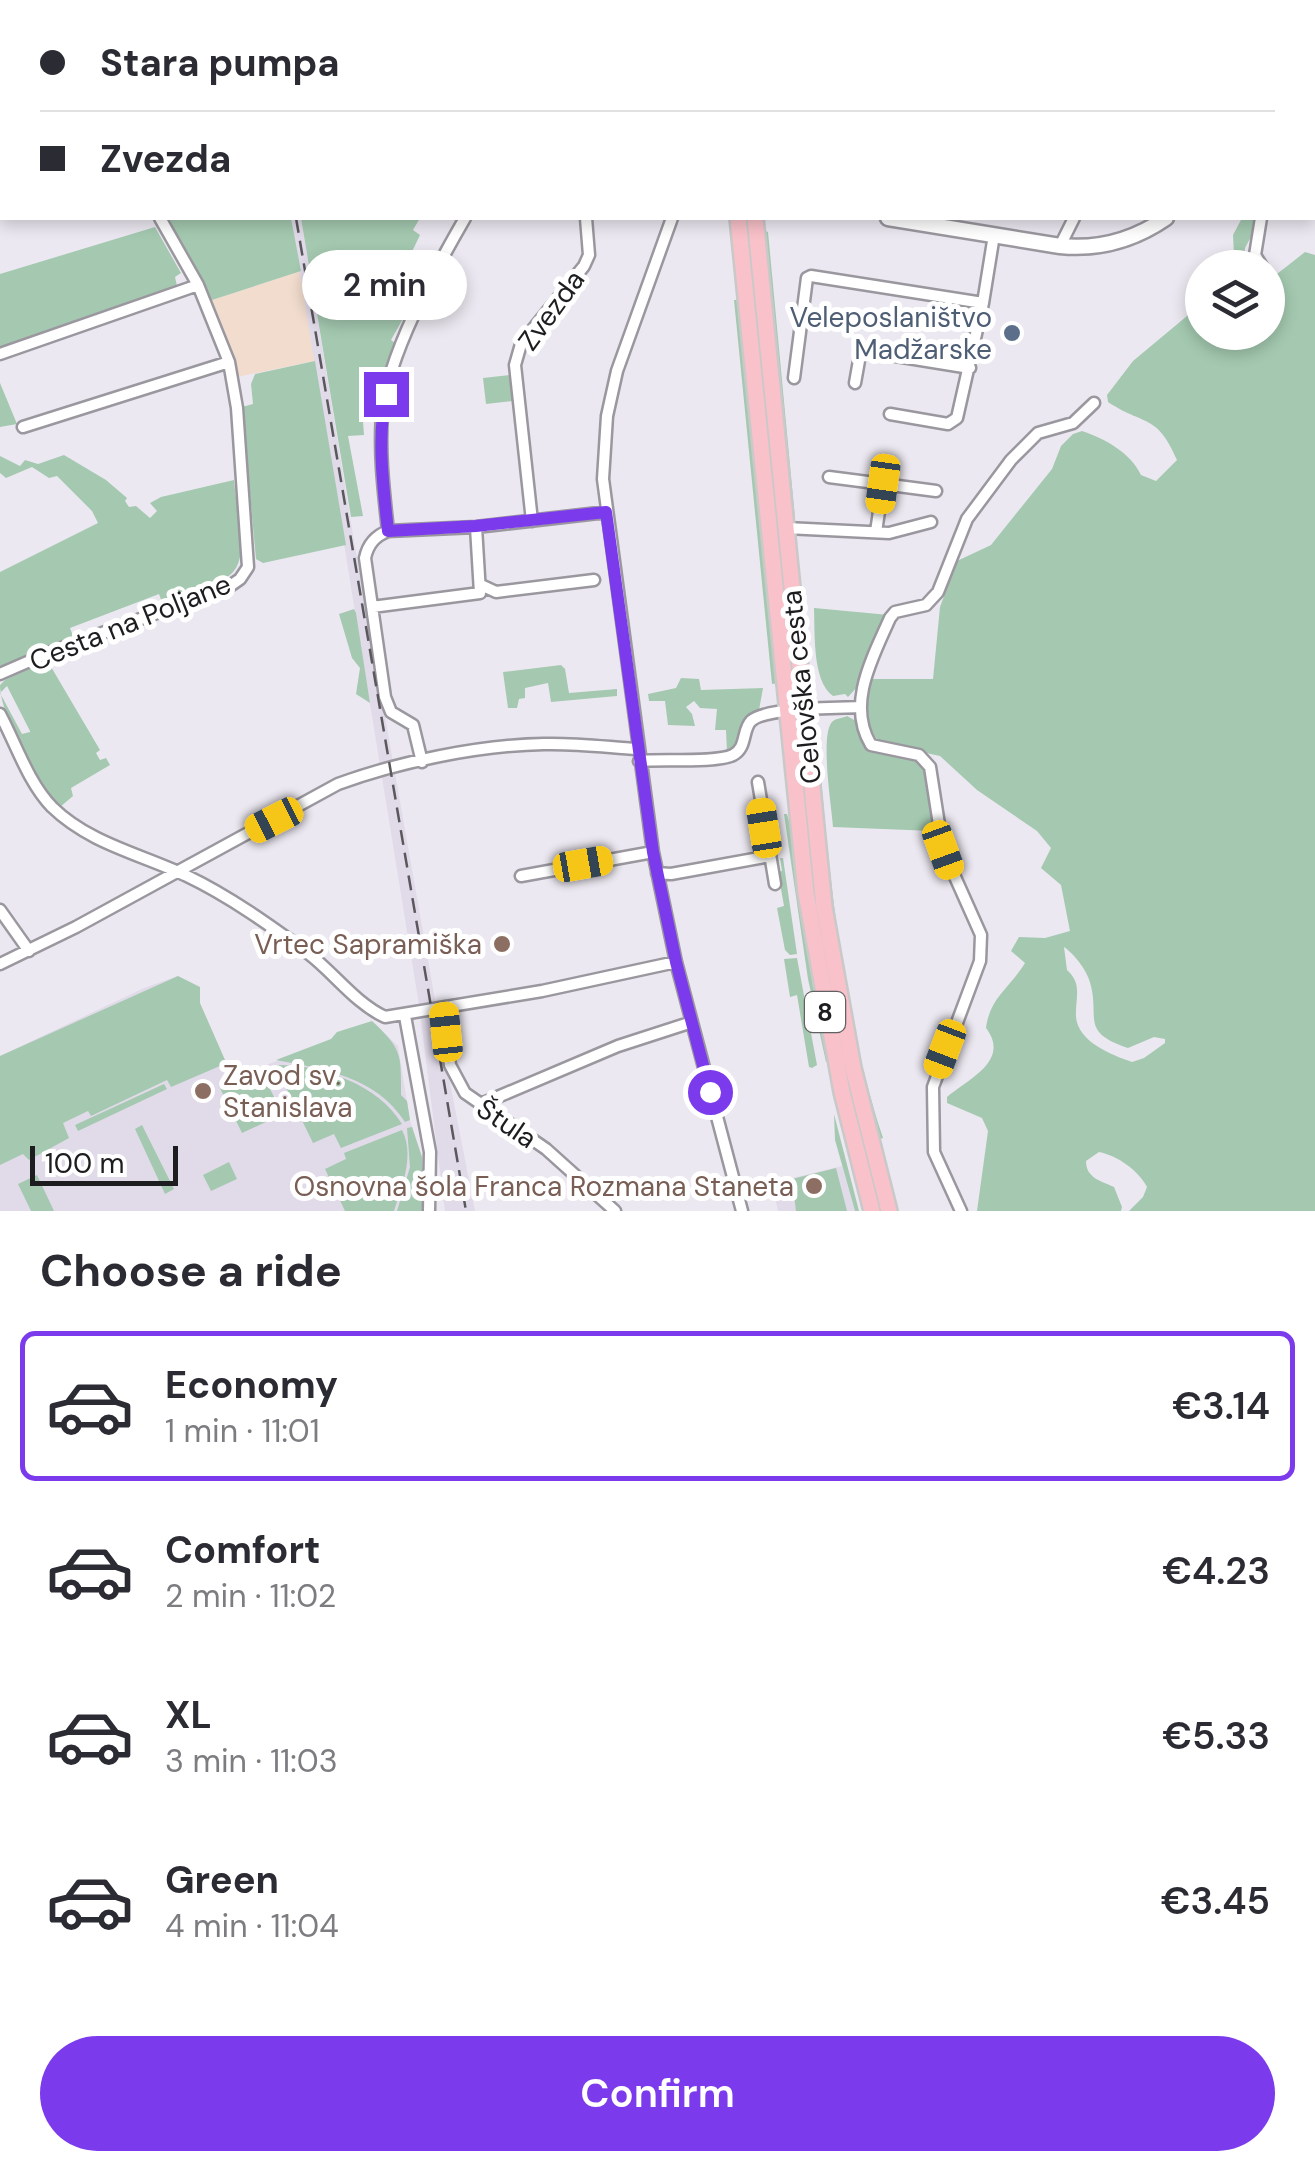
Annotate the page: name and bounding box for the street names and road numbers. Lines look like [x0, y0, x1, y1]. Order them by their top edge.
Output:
street label: Zvezda [510, 263, 593, 358]
street label: Cesta na Poljane [24, 565, 236, 680]
street label: Celovška cesta [773, 588, 830, 786]
road number: 8 [805, 992, 845, 1032]
street label: Štula [470, 1090, 544, 1157]

